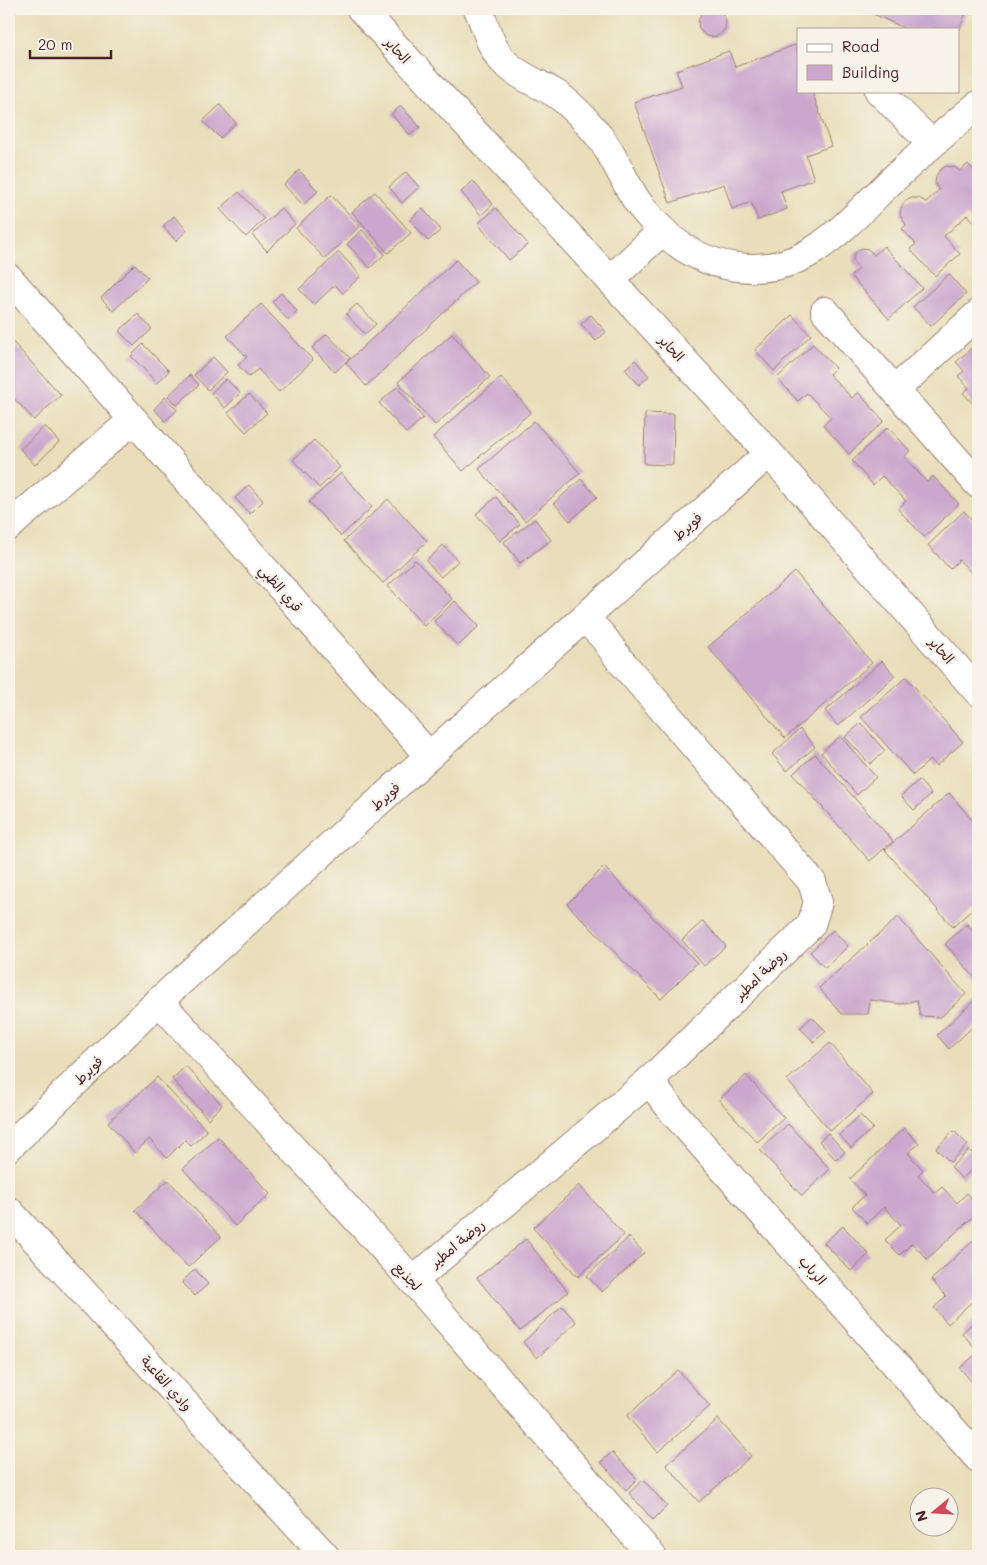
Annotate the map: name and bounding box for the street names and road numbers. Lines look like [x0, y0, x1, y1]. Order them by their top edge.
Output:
street label: الحاير [380, 32, 415, 67]
street label: الحاير [654, 330, 689, 365]
street label: فويرط [668, 508, 706, 544]
street label: قري الظبي [252, 560, 307, 618]
street label: الحاير [924, 632, 959, 667]
street label: فويرط [366, 778, 404, 814]
street label: روضة امطير [729, 944, 790, 1004]
street label: فويرط [69, 1051, 107, 1089]
street label: روضة امطير [425, 1215, 488, 1272]
street label: الرباب [795, 1251, 831, 1289]
street label: لجذيع [389, 1257, 426, 1296]
street label: وادي القاعية [136, 1351, 197, 1416]

